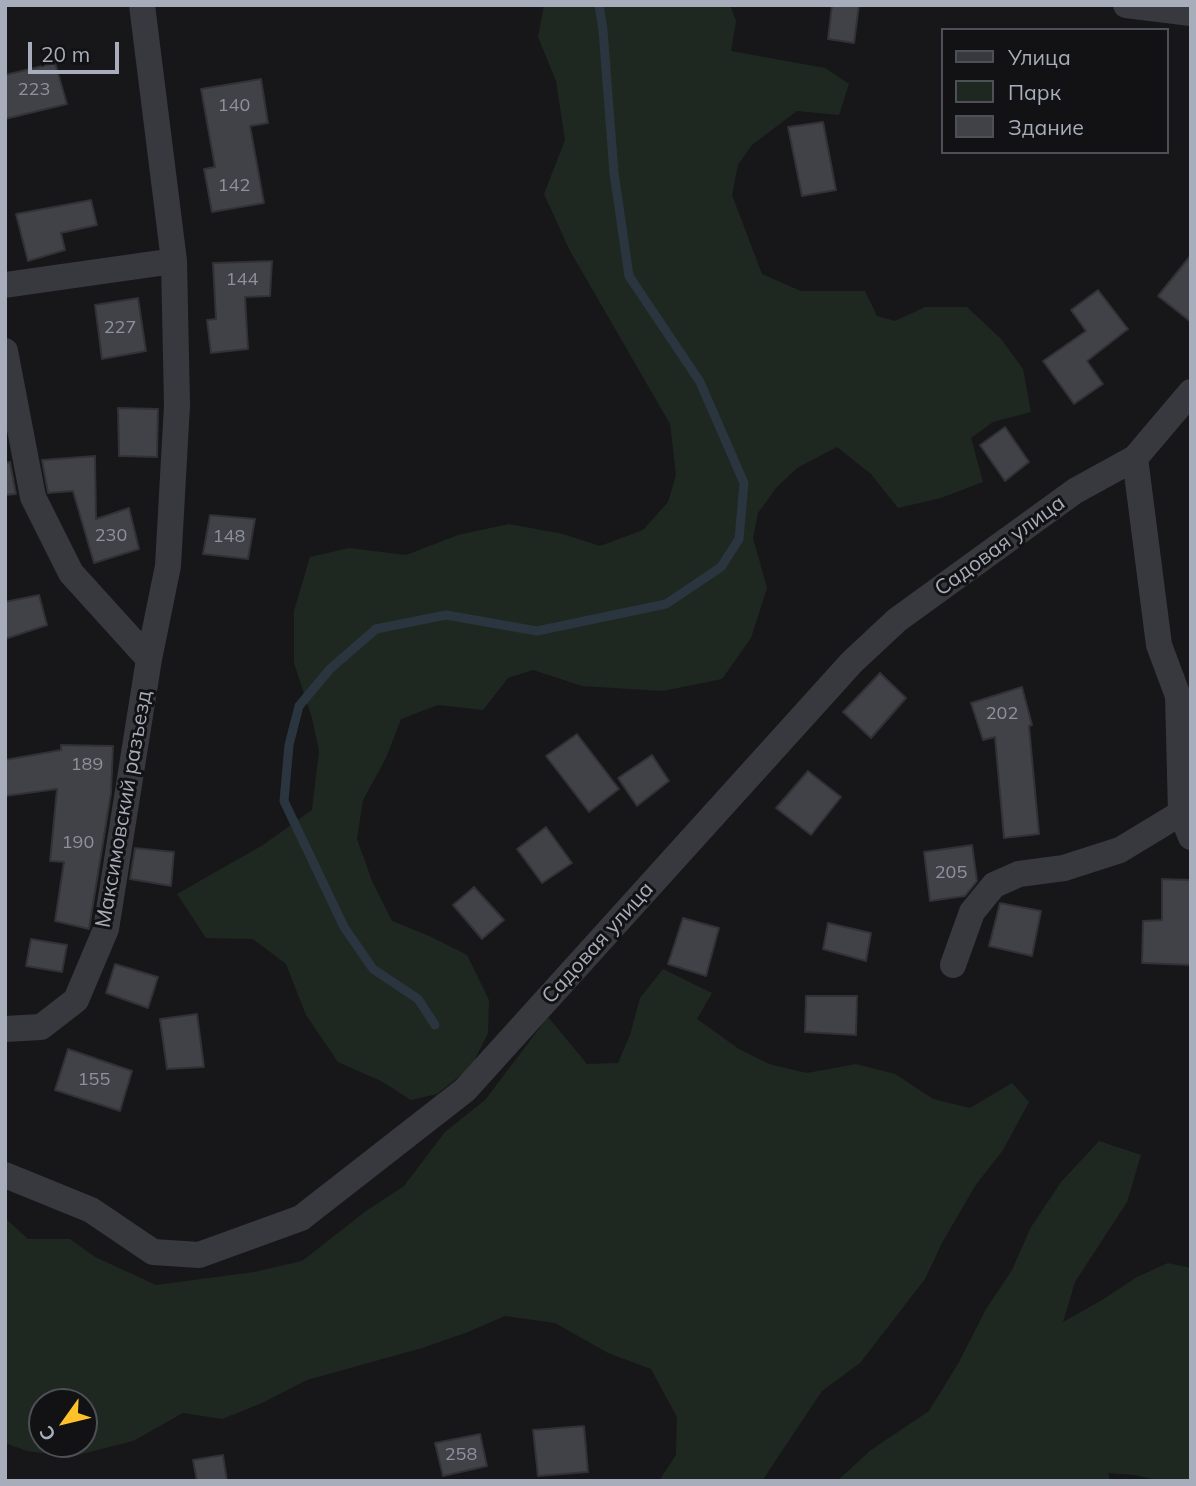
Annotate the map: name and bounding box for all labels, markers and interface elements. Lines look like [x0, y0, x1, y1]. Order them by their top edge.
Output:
scale bar [32, 28, 122, 72]
legend [940, 28, 1168, 154]
text: 20 m [41, 41, 90, 67]
text: Улица [1008, 44, 1071, 70]
house number: 223 [18, 79, 50, 101]
text: Парк [1008, 79, 1061, 105]
house number: 140 [218, 95, 250, 117]
text: Здание [1008, 114, 1084, 140]
house number: 142 [218, 175, 250, 197]
house number: 144 [226, 269, 258, 291]
house number: 227 [104, 317, 136, 339]
street label: Садовая улица [930, 490, 1070, 602]
house number: 230 [95, 525, 127, 547]
house number: 148 [213, 526, 245, 548]
street label: Максимовский разъезд [91, 688, 157, 930]
house number: 202 [986, 703, 1018, 725]
house number: 189 [71, 754, 103, 776]
house number: 190 [62, 832, 94, 854]
house number: 205 [935, 862, 967, 884]
street label: Садовая улица [537, 877, 659, 1009]
house number: 155 [78, 1069, 110, 1091]
north arrow [28, 1388, 98, 1458]
text: С [34, 1422, 61, 1446]
house number: 258 [445, 1444, 477, 1466]

